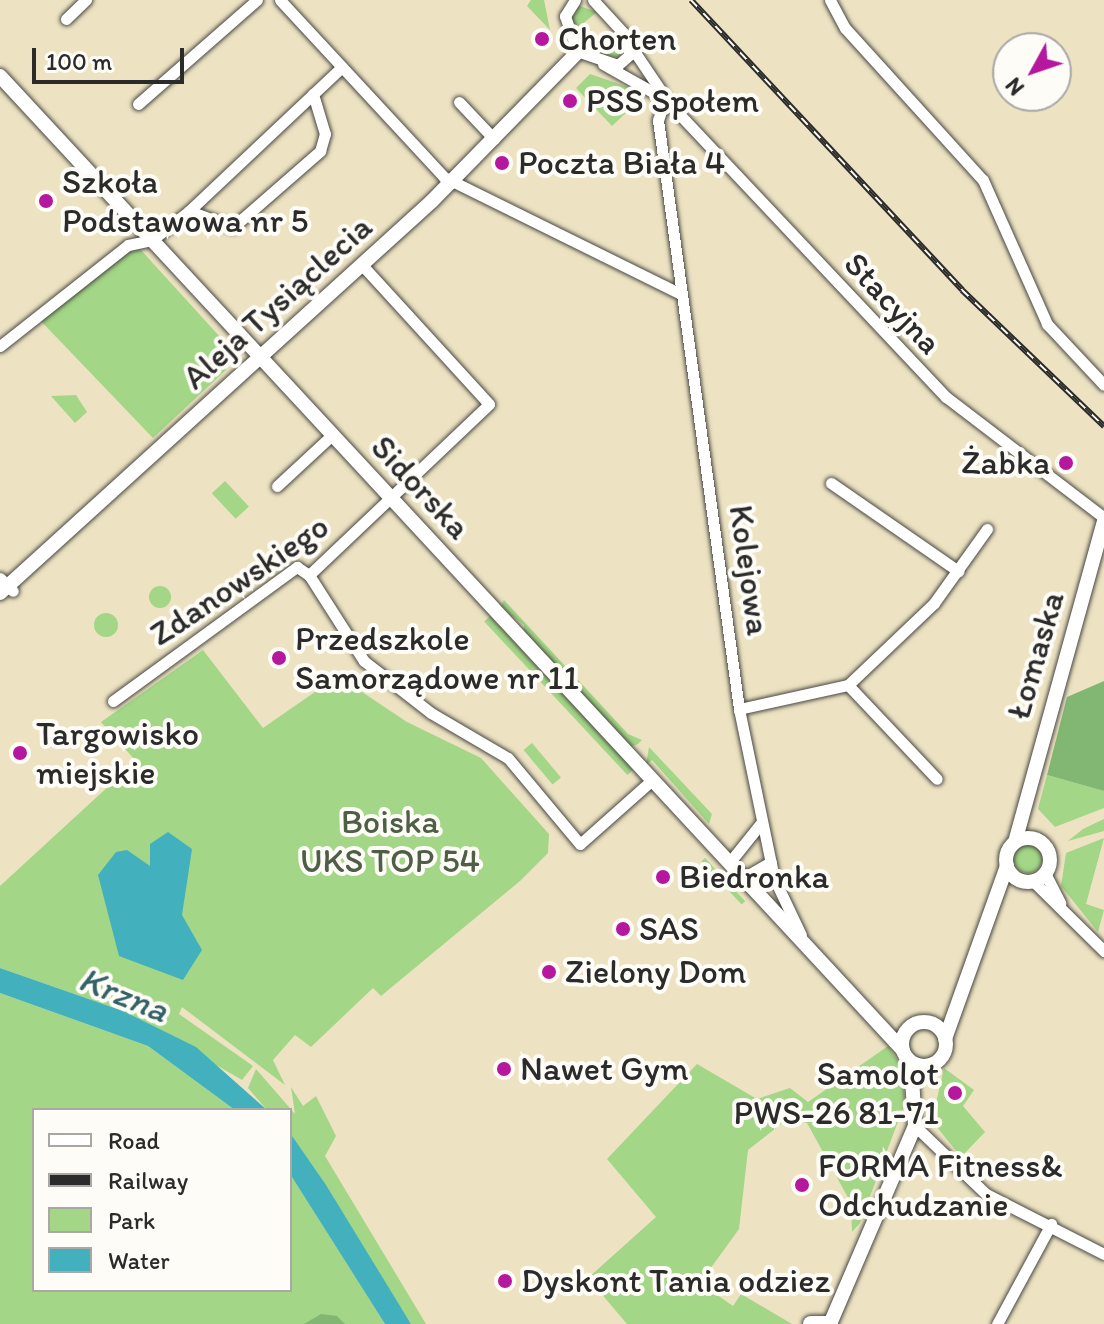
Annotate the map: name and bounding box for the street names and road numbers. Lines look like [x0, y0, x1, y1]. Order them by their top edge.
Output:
street label: Aleja Tysiąclecia [175, 208, 379, 396]
street label: Stacyjna [836, 244, 950, 362]
street label: Sidorska [363, 427, 479, 547]
street label: Kolejowa [721, 502, 779, 638]
street label: Zdanowskiego [142, 505, 336, 655]
street label: Łomaska [997, 587, 1073, 723]

